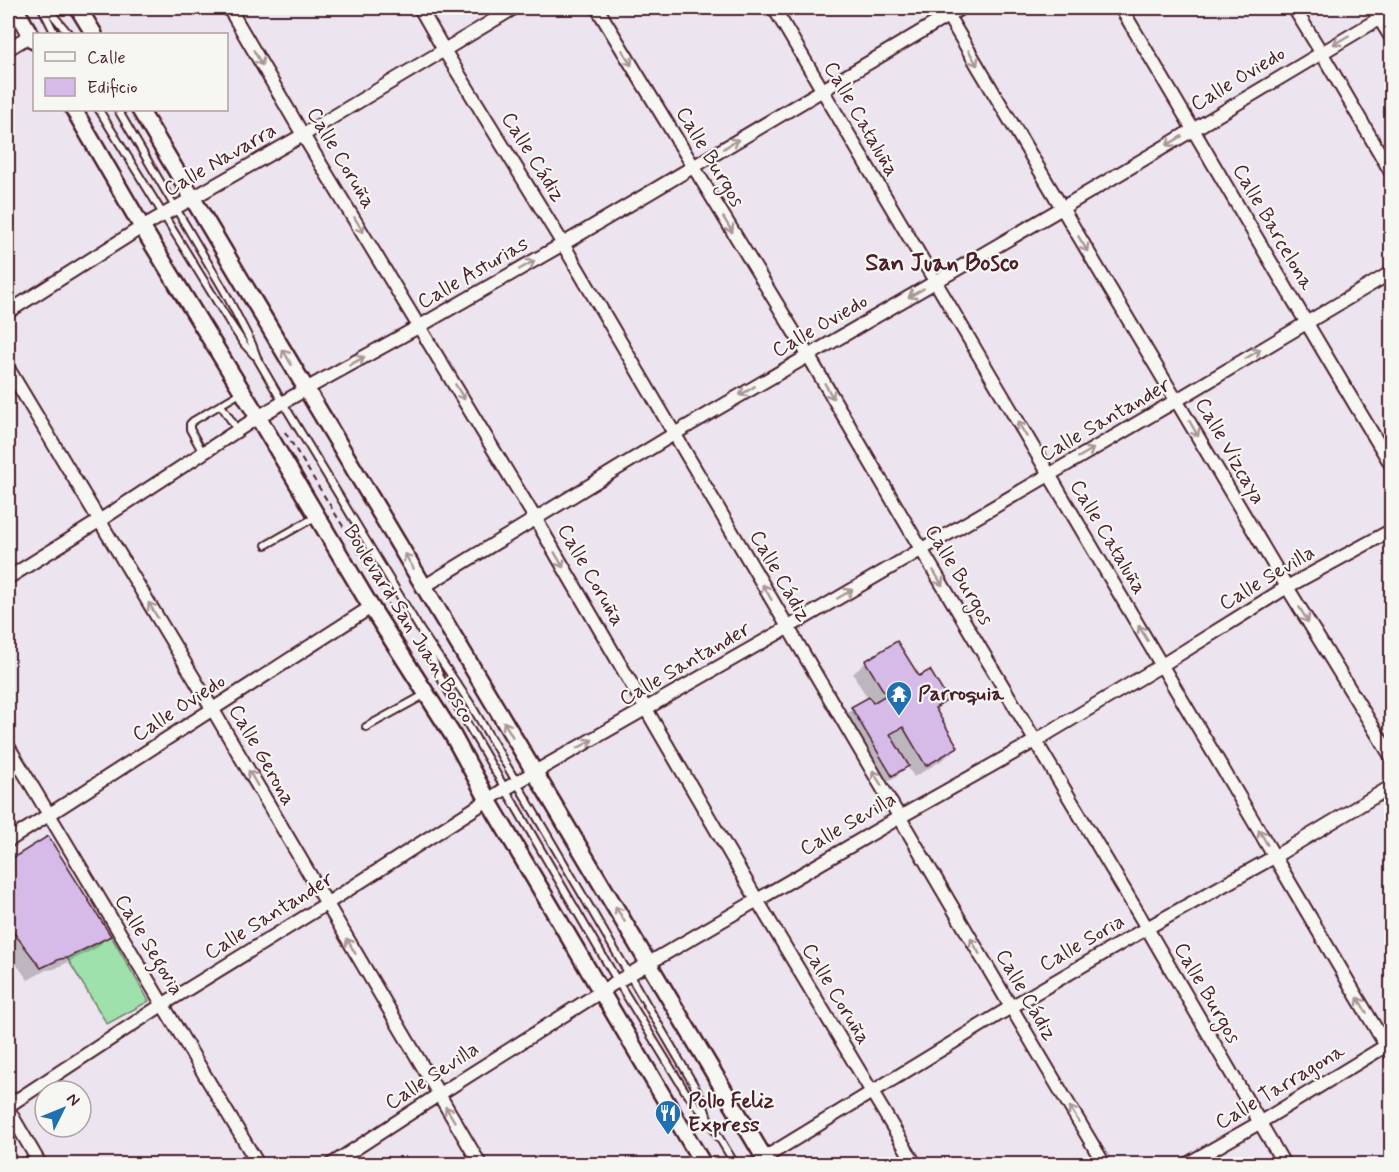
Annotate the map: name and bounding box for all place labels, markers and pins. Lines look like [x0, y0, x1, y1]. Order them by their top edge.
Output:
temple icon: Parroquia [884, 679, 914, 717]
place label: Parroquia [918, 680, 1005, 708]
place label: Pollo Feliz Express [688, 1087, 775, 1139]
restaurant icon: Pollo Feliz Express [653, 1098, 683, 1136]

